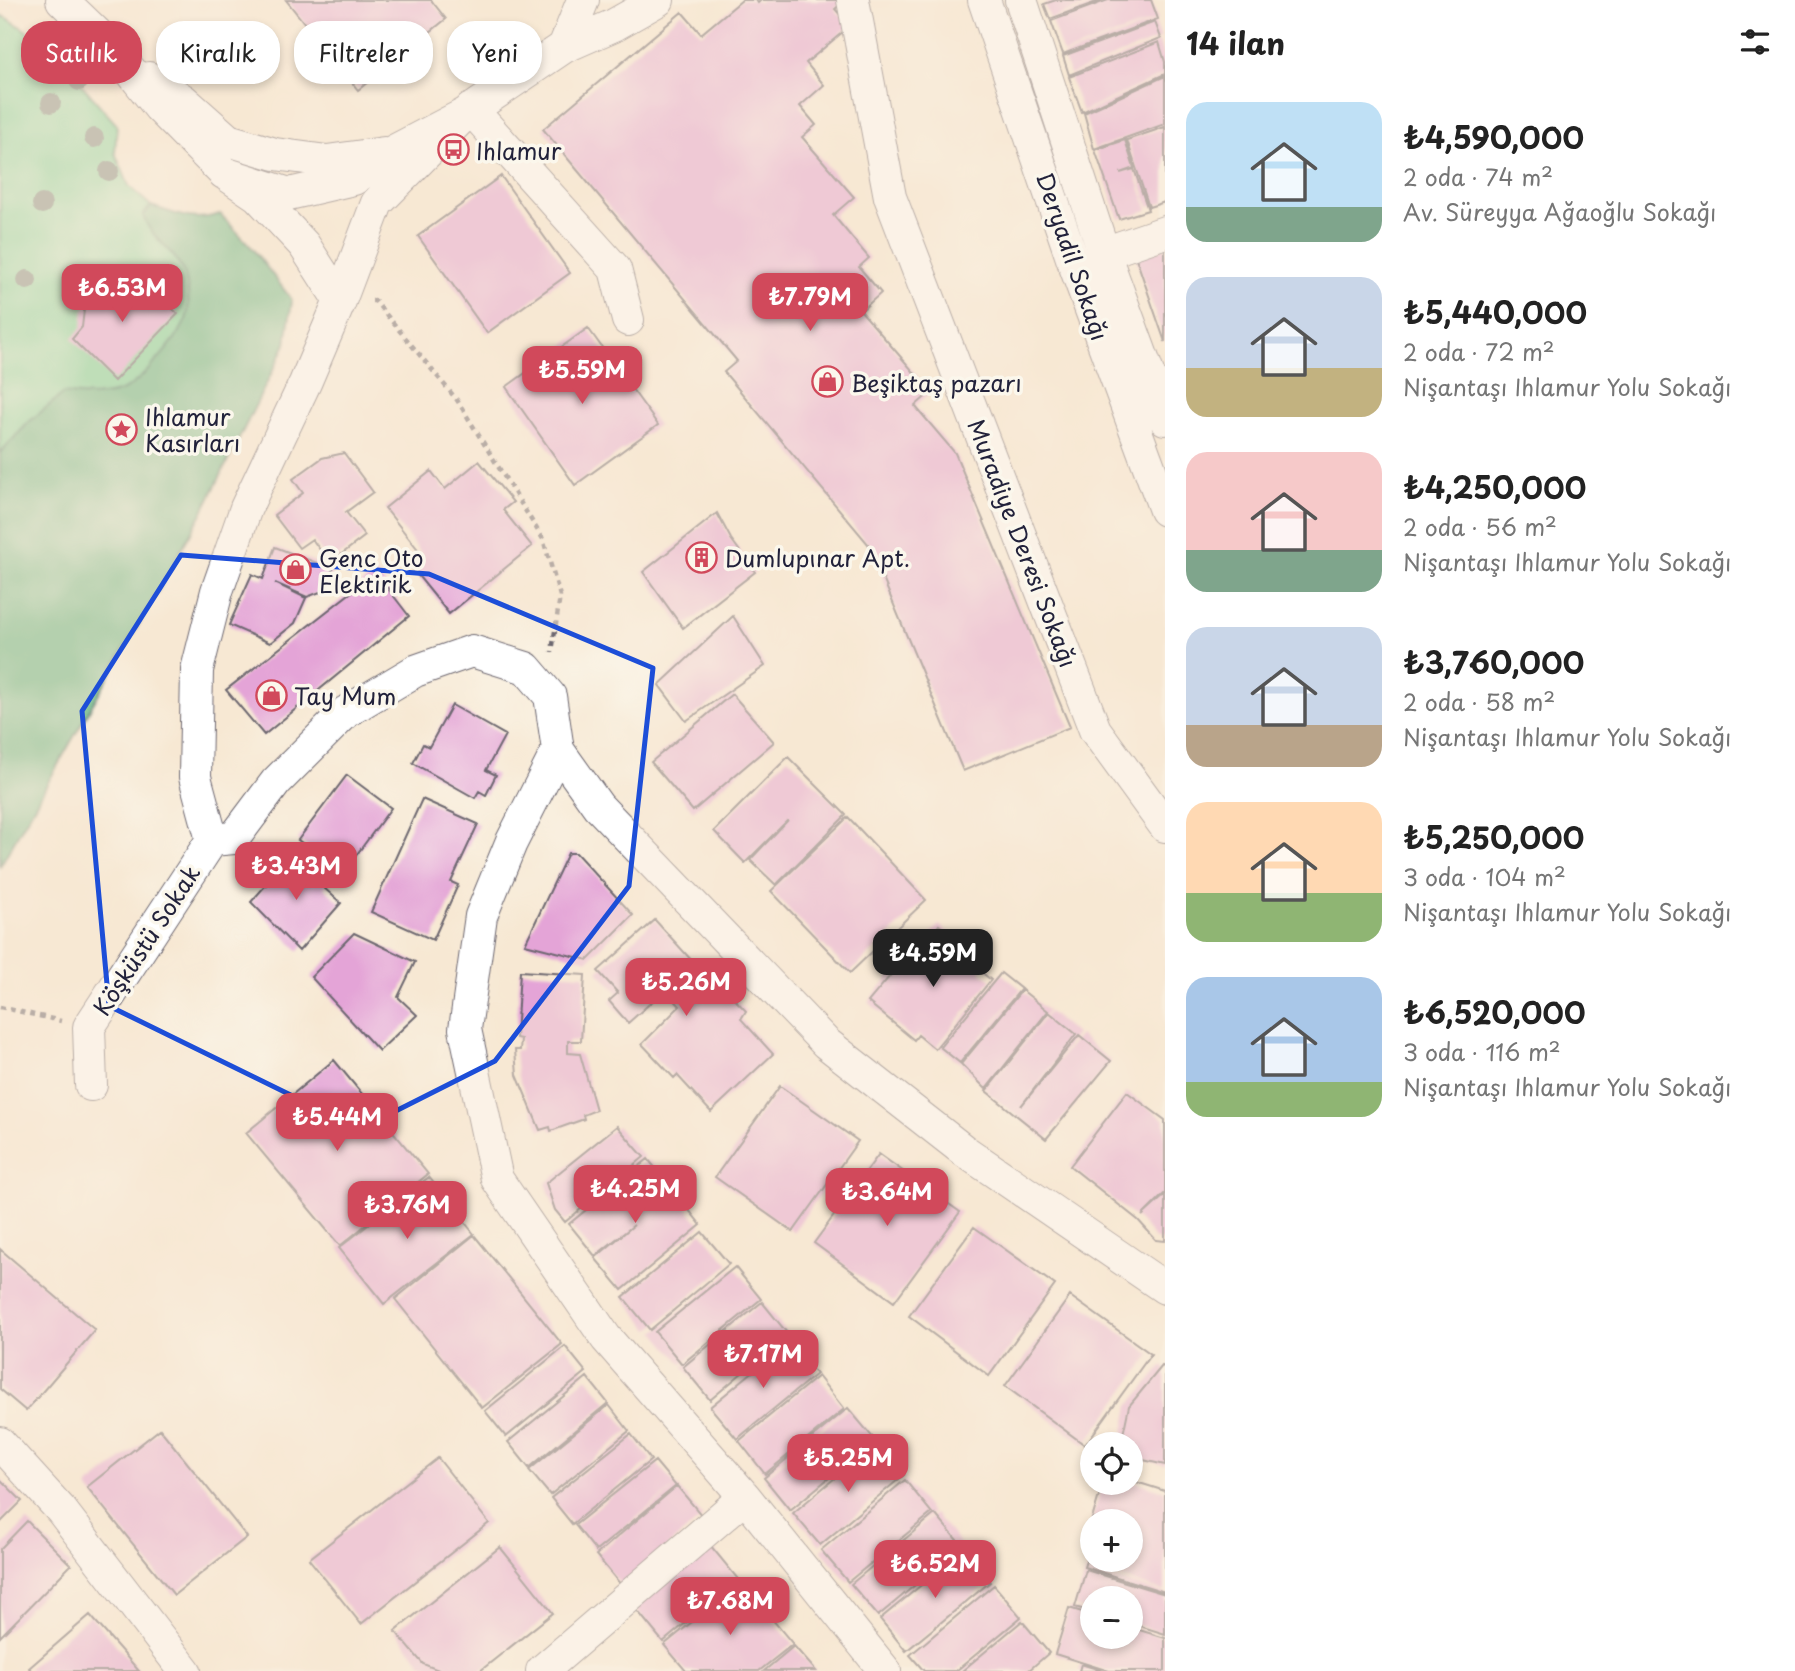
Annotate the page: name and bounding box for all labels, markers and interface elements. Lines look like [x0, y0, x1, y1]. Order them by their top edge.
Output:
text: 14 ilan [1186, 20, 1285, 65]
chip: Satılık [21, 21, 142, 84]
chip: Kiralık [156, 21, 280, 84]
chip: Filtreler [294, 21, 433, 84]
chip: Yeni [447, 21, 542, 84]
icon: filters [1736, 23, 1774, 61]
text: ₺4,590,000 [1403, 114, 1584, 159]
icon: home [1242, 130, 1326, 214]
bus stop icon: Ihlamur [436, 133, 470, 167]
place label: Ihlamur [476, 133, 562, 168]
text: 2 oda · 74 m² [1403, 159, 1553, 194]
street label: Deryadil Sokağı [1028, 167, 1118, 345]
text: Av. Süreyya Ağaoğlu Sokağı [1403, 194, 1717, 229]
pin: ₺6.53M [65, 264, 179, 324]
text: ₺6.53M [78, 269, 166, 304]
pin: ₺7.79M [753, 274, 867, 333]
text: ₺7.79M [768, 278, 852, 313]
text: ₺5,440,000 [1403, 289, 1587, 334]
icon: home [1242, 305, 1326, 389]
text: 2 oda · 72 m² [1403, 334, 1555, 369]
pin: ₺5.59M [525, 346, 639, 406]
text: ₺5.59M [538, 351, 626, 386]
shop icon: Beşiktaş pazarı [811, 365, 845, 399]
place label: Beşiktaş pazarı [851, 365, 1022, 400]
text: Nişantaşı Ihlamur Yolu Sokağı [1403, 369, 1731, 404]
place label: Ihlamur Kasırları [145, 399, 240, 460]
place icon: Ihlamur Kasırları [105, 412, 139, 446]
street label: Muradiye Deresi Sokağı [959, 414, 1087, 672]
text: ₺4,250,000 [1403, 464, 1586, 509]
icon: home [1242, 480, 1326, 564]
text: 2 oda · 56 m² [1403, 509, 1557, 544]
place label: Genc Oto Elektirik [319, 540, 424, 601]
building icon: Dumlupınar Apt. [685, 540, 719, 574]
place label: Dumlupınar Apt. [725, 540, 910, 575]
text: Nişantaşı Ihlamur Yolu Sokağı [1403, 544, 1731, 579]
shop icon: Genc Oto Elektirik [279, 553, 313, 587]
text: ₺3,760,000 [1403, 639, 1584, 684]
icon: home [1242, 655, 1326, 739]
shop icon: Tay Mum [254, 678, 288, 712]
place label: Tay Mum [294, 678, 396, 713]
text: 2 oda · 58 m² [1403, 684, 1555, 719]
text: Nişantaşı Ihlamur Yolu Sokağı [1403, 719, 1731, 754]
text: ₺5,250,000 [1403, 814, 1584, 859]
icon: home [1242, 830, 1326, 914]
pin: ₺3.43M [239, 842, 353, 902]
text: ₺3.43M [251, 847, 341, 882]
street label: Köşküstü Sokak [84, 858, 208, 1022]
text: 3 oda · 104 m² [1403, 859, 1566, 894]
text: Nişantaşı Ihlamur Yolu Sokağı [1403, 894, 1731, 929]
pin: ₺4.59M [876, 930, 990, 989]
text: ₺4.59M [889, 934, 977, 969]
pin: ₺5.26M [629, 958, 743, 1018]
text: ₺5.26M [641, 963, 731, 998]
text: ₺6,520,000 [1403, 989, 1586, 1034]
icon: home [1242, 1005, 1326, 1089]
text: 3 oda · 116 m² [1403, 1034, 1561, 1069]
text: Nişantaşı Ihlamur Yolu Sokağı [1403, 1069, 1731, 1104]
pin: ₺5.44M [280, 1094, 394, 1153]
text: ₺5.44M [292, 1098, 382, 1133]
pin: ₺4.25M [578, 1166, 692, 1225]
pin: ₺3.64M [830, 1168, 944, 1228]
text: ₺4.25M [590, 1170, 680, 1205]
text: ₺3.64M [841, 1173, 933, 1208]
pin: ₺3.76M [350, 1182, 464, 1241]
text: ₺3.76M [364, 1186, 450, 1221]
pin: ₺7.17M [706, 1330, 820, 1390]
text: ₺7.17M [724, 1335, 802, 1370]
map controls [1080, 1432, 1143, 1649]
button: locate [1080, 1432, 1143, 1495]
pin: ₺5.25M [791, 1434, 905, 1494]
text: ₺5.25M [803, 1439, 893, 1474]
button: + [1080, 1509, 1143, 1572]
pin: ₺6.52M [878, 1540, 992, 1600]
text: ₺6.52M [890, 1545, 980, 1580]
pin: ₺7.68M [673, 1578, 787, 1637]
text: ₺7.68M [686, 1582, 774, 1617]
button: − [1080, 1586, 1143, 1649]

